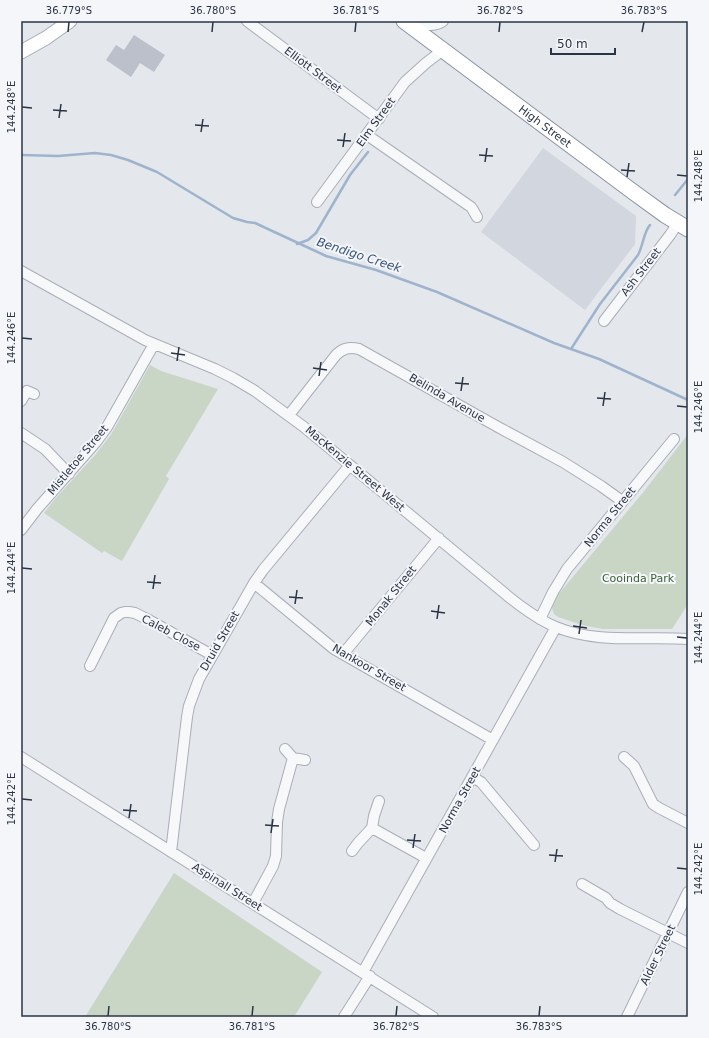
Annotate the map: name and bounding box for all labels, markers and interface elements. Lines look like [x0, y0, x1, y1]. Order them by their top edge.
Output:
text: 36.779°S [46, 5, 92, 16]
text: 36.780°S [190, 5, 236, 16]
text: 36.781°S [333, 5, 379, 16]
text: 36.782°S [477, 5, 523, 16]
text: 36.783°S [621, 5, 667, 16]
scale bar [551, 30, 615, 56]
text: 50 m [557, 37, 588, 51]
street label: Elliott Street [282, 44, 345, 96]
text: 144.248°E [6, 81, 17, 133]
street label: Elm Street [354, 94, 399, 149]
street label: High Street [516, 102, 574, 150]
text: 144.248°E [693, 150, 704, 202]
water label: Bendigo Creek [315, 235, 404, 276]
street label: Ash Street [618, 245, 664, 299]
text: 144.246°E [6, 312, 17, 364]
street label: Belinda Avenue [407, 371, 487, 425]
text: 144.246°E [693, 381, 704, 433]
street label: Mistletoe Street [45, 422, 111, 498]
street label: MacKenzie Street West [303, 424, 408, 515]
street label: Norma Street [582, 484, 639, 550]
text: 144.244°E [6, 542, 17, 594]
street label: Monak Street [363, 563, 420, 629]
park label: Cooinda Park [602, 572, 675, 585]
street label: Druid Street [198, 608, 243, 673]
street label: Caleb Close [139, 612, 203, 654]
text: 144.244°E [693, 612, 704, 664]
street label: Nankoor Street [330, 642, 409, 695]
street label: Norma Street [436, 764, 484, 835]
text: 144.242°E [6, 773, 17, 825]
text: 144.242°E [693, 843, 704, 895]
street label: Aspinall Street [190, 860, 265, 914]
street label: Alder Street [638, 922, 679, 987]
text: 36.780°S [85, 1021, 131, 1032]
text: 36.781°S [229, 1021, 275, 1032]
text: 36.782°S [373, 1021, 419, 1032]
text: 36.783°S [516, 1021, 562, 1032]

